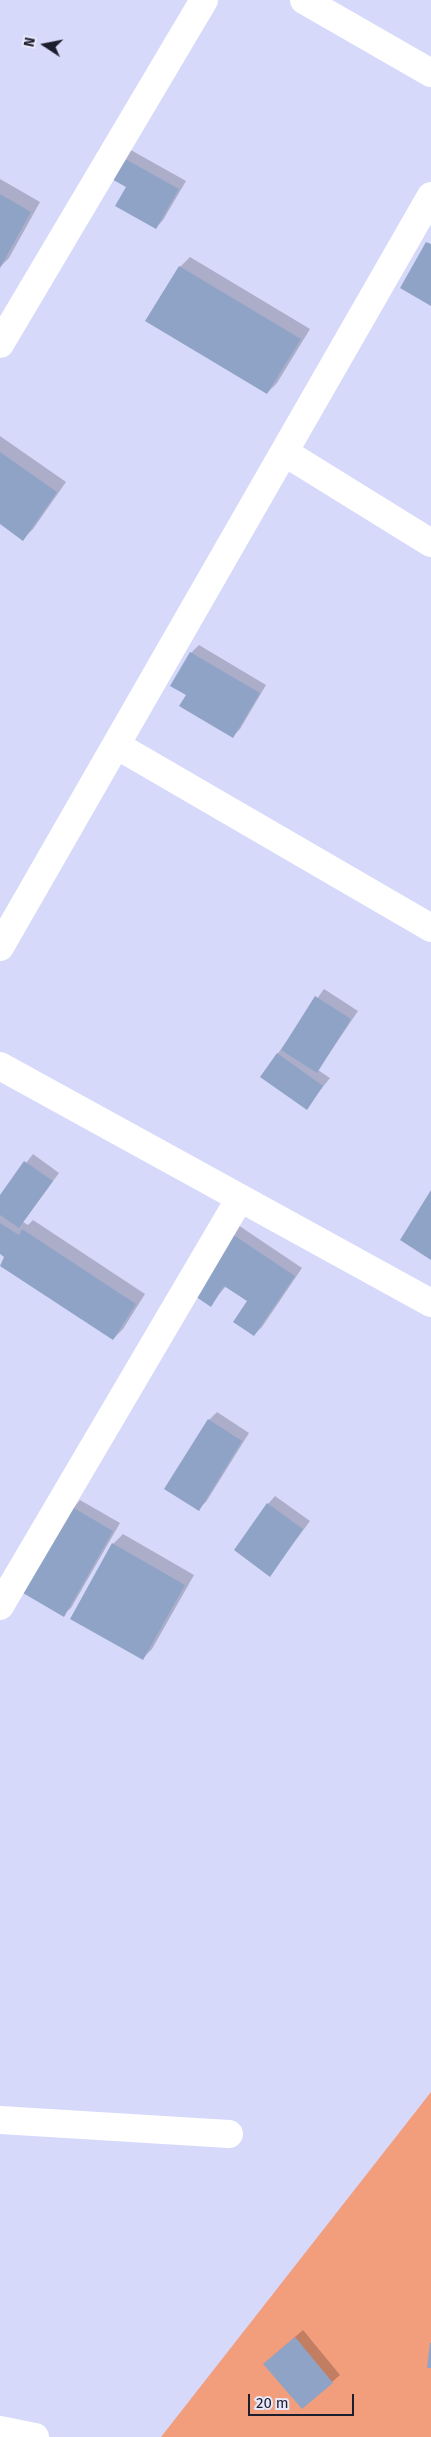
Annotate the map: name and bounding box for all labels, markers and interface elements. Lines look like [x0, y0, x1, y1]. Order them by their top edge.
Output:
north arrow [20, 20, 70, 70]
text: N [21, 36, 39, 48]
scale bar [251, 2384, 357, 2416]
text: 20 m [256, 2394, 289, 2412]

